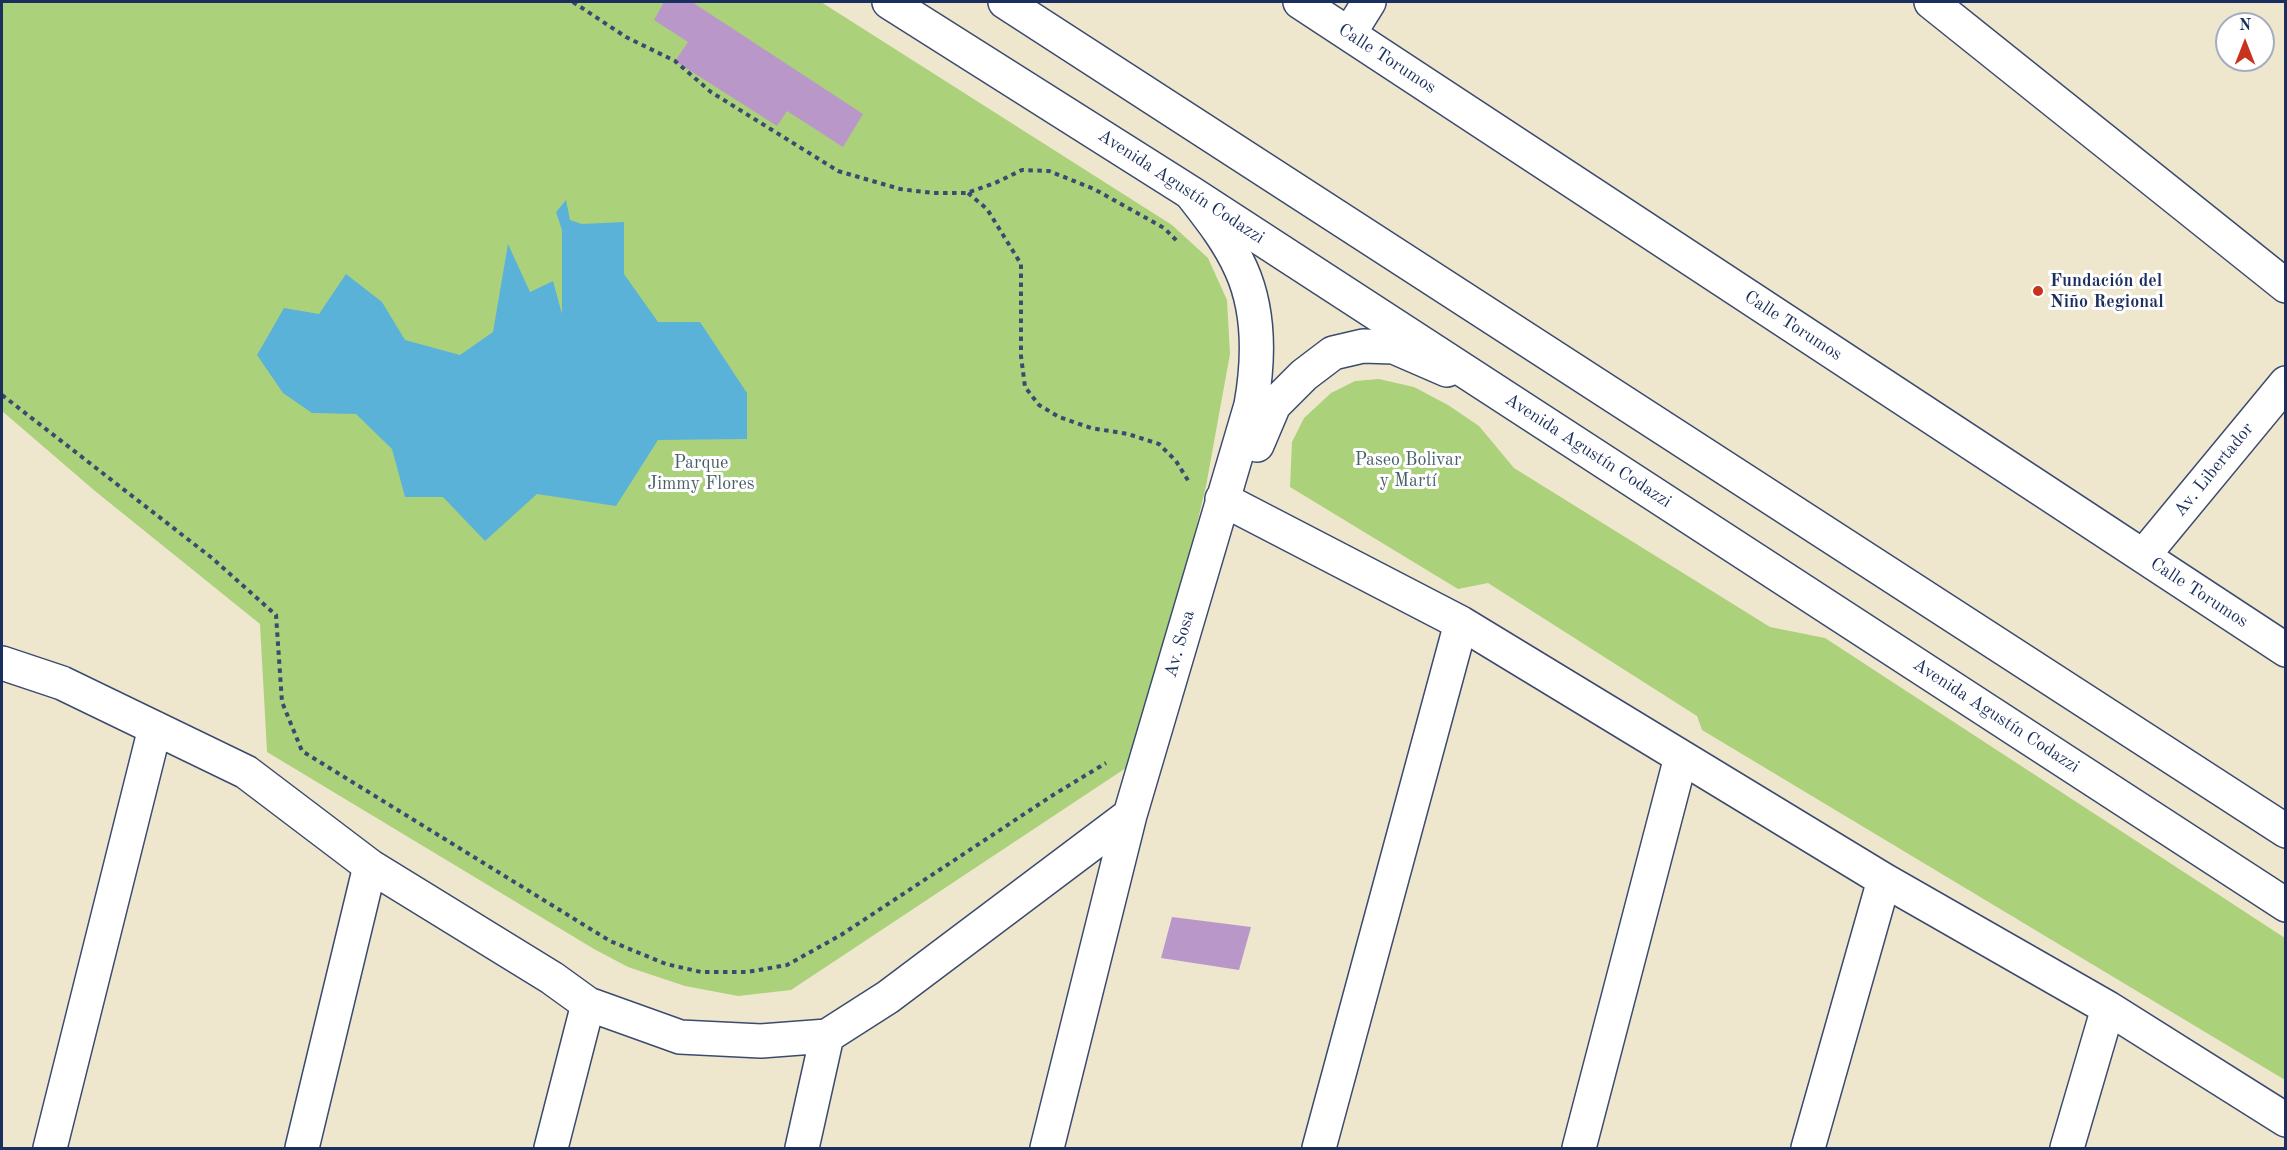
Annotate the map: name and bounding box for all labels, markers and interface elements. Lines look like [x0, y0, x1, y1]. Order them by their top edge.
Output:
north arrow [2215, 12, 2275, 72]
text: N [2239, 18, 2251, 34]
street label: Calle Torumos [1334, 19, 1440, 99]
street label: Avenida Agustín Codazzi [1094, 125, 1268, 249]
place label: Fundación del Niño Regional [2050, 270, 2164, 312]
marker: Fundación del Niño Regional [2031, 284, 2045, 298]
street label: Calle Torumos [1740, 286, 1846, 366]
street label: Avenida Agustín Codazzi [1501, 389, 1675, 513]
street label: Av. Libertador [2169, 419, 2259, 521]
park label: Paseo Bolivar y Martí [1355, 449, 1461, 492]
park label: Parque Jimmy Flores [647, 452, 755, 494]
street label: Calle Torumos [2146, 553, 2252, 633]
street label: Av. Sosa [1160, 608, 1200, 680]
street label: Avenida Agustín Codazzi [1909, 654, 2083, 778]

